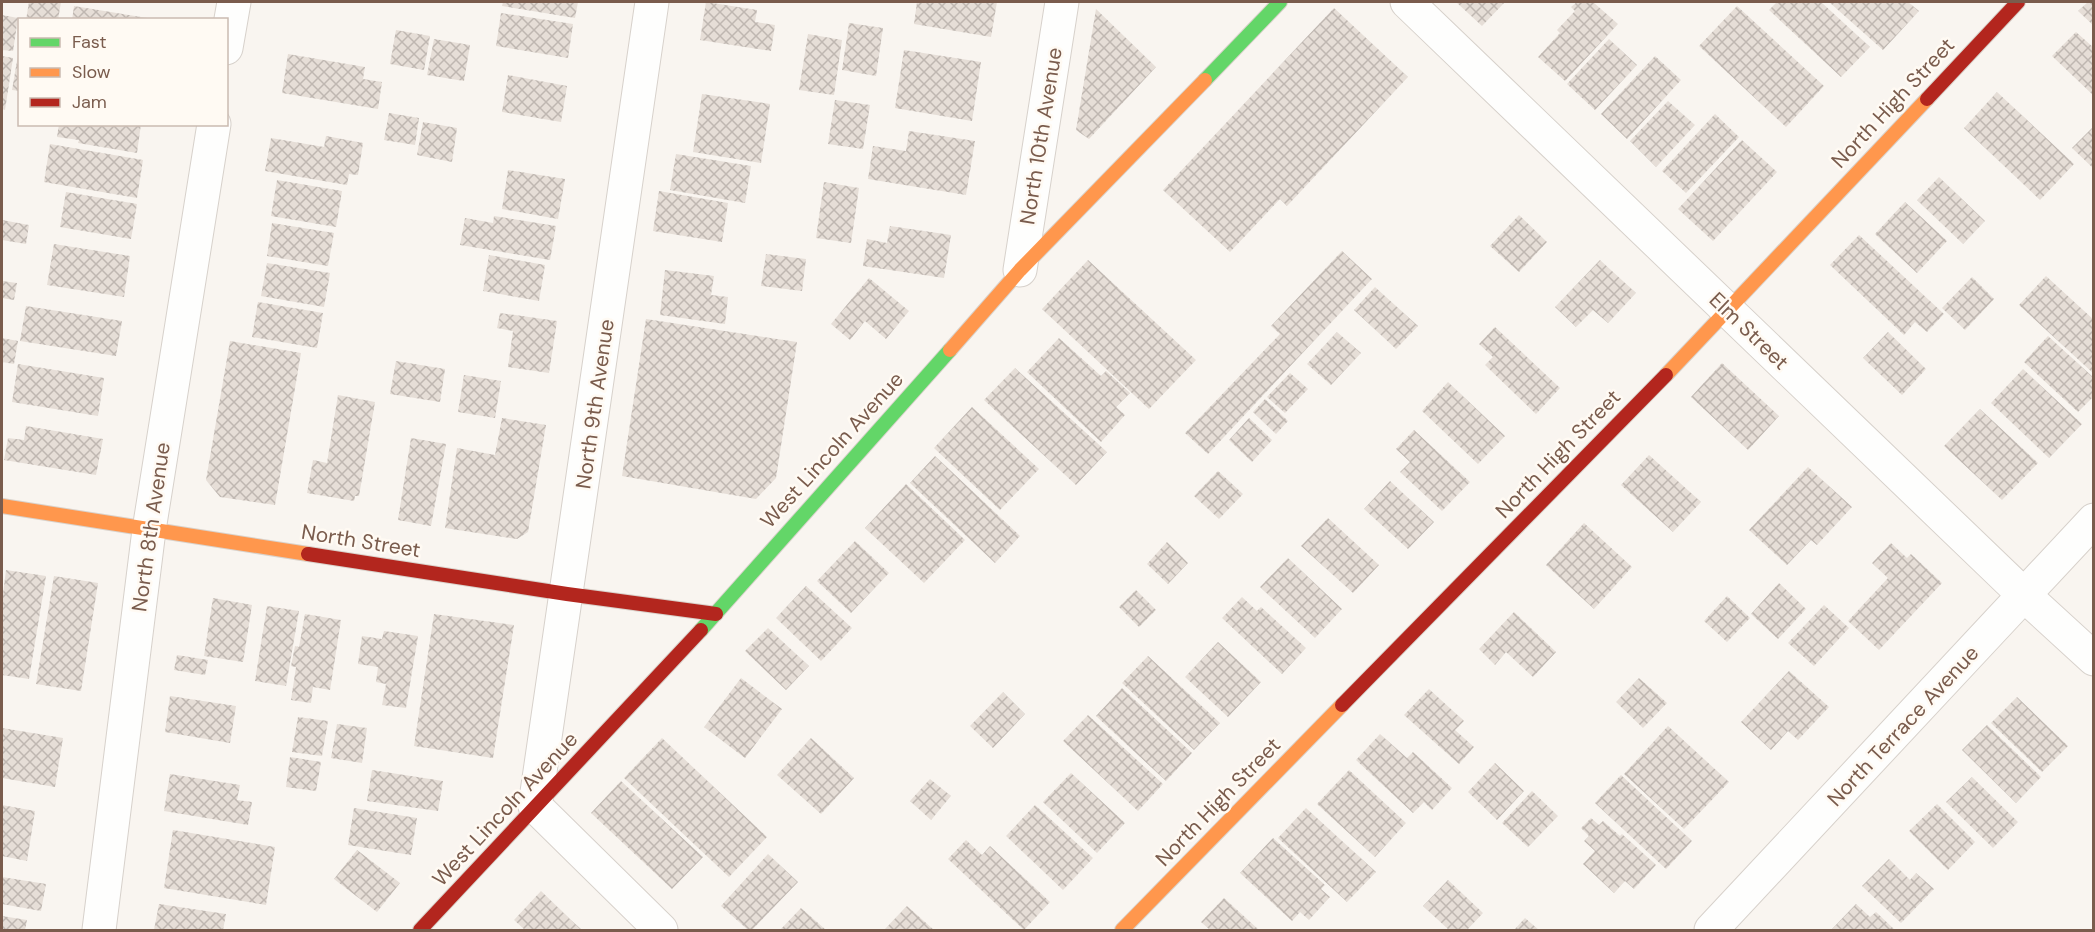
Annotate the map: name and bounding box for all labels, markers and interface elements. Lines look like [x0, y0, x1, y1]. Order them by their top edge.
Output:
legend [18, 18, 228, 126]
text: Fast [72, 30, 107, 54]
street label: North High Street [1825, 32, 1961, 174]
street label: North 10th Avenue [1013, 45, 1069, 226]
text: Slow [72, 60, 111, 84]
text: Jam [72, 90, 107, 114]
street label: Elm Street [1703, 286, 1795, 376]
street label: North 9th Avenue [569, 317, 621, 491]
street label: West Lincoln Avenue [754, 366, 910, 534]
street label: North High Street [1489, 384, 1627, 524]
street label: North 8th Avenue [125, 440, 177, 613]
street label: North Street [299, 518, 423, 564]
street label: North Terrace Avenue [1821, 640, 1985, 812]
street label: West Lincoln Avenue [426, 726, 584, 892]
street label: North High Street [1149, 732, 1287, 872]

